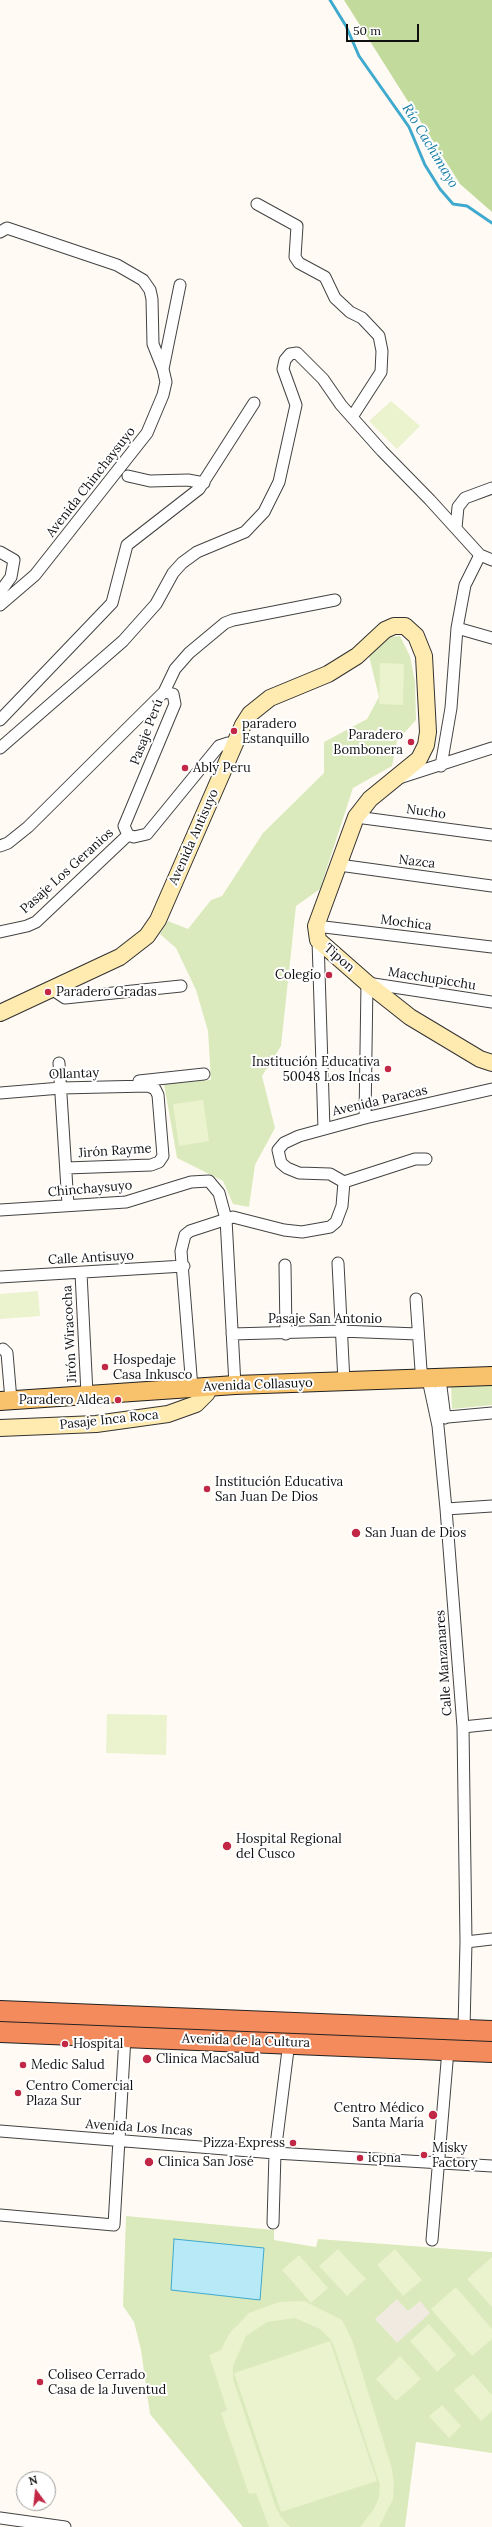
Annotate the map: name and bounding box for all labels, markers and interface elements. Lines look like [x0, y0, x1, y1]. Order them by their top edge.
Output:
scale bar [348, 16, 421, 42]
text: 50 m [353, 23, 381, 38]
water label: Río Cachimayo [398, 101, 462, 191]
street label: Avenida Chinchaysuyo [43, 424, 139, 540]
street label: Pasaje Perú [127, 697, 167, 767]
place label: paradero Estanquillo [242, 716, 309, 747]
marker: paradero Estanquillo [229, 726, 239, 736]
place label: Paradero Bombonera [333, 727, 403, 758]
marker: Paradero Bombonera [406, 737, 416, 747]
place label: Ably Peru [193, 760, 251, 776]
marker: Ably Peru [180, 763, 190, 773]
street label: Avenida Antisuyo [166, 787, 222, 887]
street label: Nucho [405, 801, 447, 823]
street label: Pasaje Los Geranios [17, 825, 117, 917]
street label: Nazca [398, 852, 436, 872]
street label: Mochica [380, 912, 432, 934]
street label: Tipon [321, 941, 357, 975]
street label: Macchupicchu [387, 964, 477, 994]
place label: Colegio [275, 967, 321, 983]
marker: Colegio [324, 970, 334, 980]
place label: Paradero Gradas [56, 984, 157, 1000]
marker: Paradero Gradas [43, 987, 53, 997]
place label: Institución Educativa 50048 Los Incas [252, 1054, 380, 1085]
marker: Institución Educativa 50048 Los Incas [383, 1064, 393, 1074]
street label: Ollantay [49, 1065, 99, 1083]
street label: Avenida Paracas [331, 1082, 429, 1120]
street label: Jirón Rayme [78, 1141, 152, 1161]
street label: Chinchaysuyo [47, 1178, 133, 1200]
street label: Calle Antisuyo [48, 1248, 134, 1268]
street label: Jirón Wiracocha [60, 1285, 80, 1383]
street label: Pasaje San Antonio [268, 1311, 382, 1327]
place label: Hospedaje Casa Inkusco [113, 1352, 192, 1383]
marker: Hospedaje Casa Inkusco [100, 1362, 110, 1372]
street label: Avenida Collasuyo [203, 1375, 313, 1395]
place label: Paradero Aldea [19, 1392, 110, 1408]
marker: Paradero Aldea [113, 1395, 123, 1405]
street label: Pasaje Inca Roca [59, 1407, 159, 1433]
place label: Institución Educativa San Juan De Dios [215, 1474, 343, 1505]
marker: Institución Educativa San Juan De Dios [202, 1484, 212, 1494]
place label: San Juan de Dios [365, 1525, 466, 1541]
marker: San Juan de Dios [350, 1527, 362, 1539]
street label: Calle Manzanares [433, 1609, 455, 1717]
place label: Hospital Regional del Cusco [236, 1831, 342, 1862]
marker: Hospital Regional del Cusco [221, 1840, 233, 1852]
street label: Avenida de la Cultura [182, 2031, 310, 2051]
place label: Hospital [73, 2036, 123, 2052]
marker: Hospital [60, 2039, 70, 2049]
place label: Clinica MacSalud [156, 2051, 260, 2067]
marker: Clinica MacSalud [141, 2053, 153, 2065]
place label: Medic Salud [31, 2057, 105, 2073]
marker: Medic Salud [18, 2060, 28, 2070]
place label: Centro Comercial Plaza Sur [26, 2078, 133, 2109]
marker: Centro Comercial Plaza Sur [13, 2088, 23, 2098]
place label: Centro Médico Santa María [334, 2100, 424, 2131]
marker: Centro Médico Santa María [427, 2109, 439, 2121]
street label: Avenida Los Incas [85, 2116, 193, 2140]
place label: Pizza Express [203, 2135, 285, 2151]
marker: Pizza Express [288, 2138, 298, 2148]
place label: Misky Factory [432, 2140, 478, 2171]
place label: icpna [368, 2150, 401, 2166]
marker: Misky Factory [419, 2150, 429, 2160]
marker: icpna [355, 2153, 365, 2163]
place label: Clinica San José [158, 2154, 254, 2170]
marker: Clinica San José [143, 2156, 155, 2168]
place label: Coliseo Cerrado Casa de la Juventud [48, 2367, 166, 2398]
marker: Coliseo Cerrado Casa de la Juventud [35, 2377, 45, 2387]
north arrow [16, 2471, 56, 2511]
text: N [27, 2473, 39, 2488]

